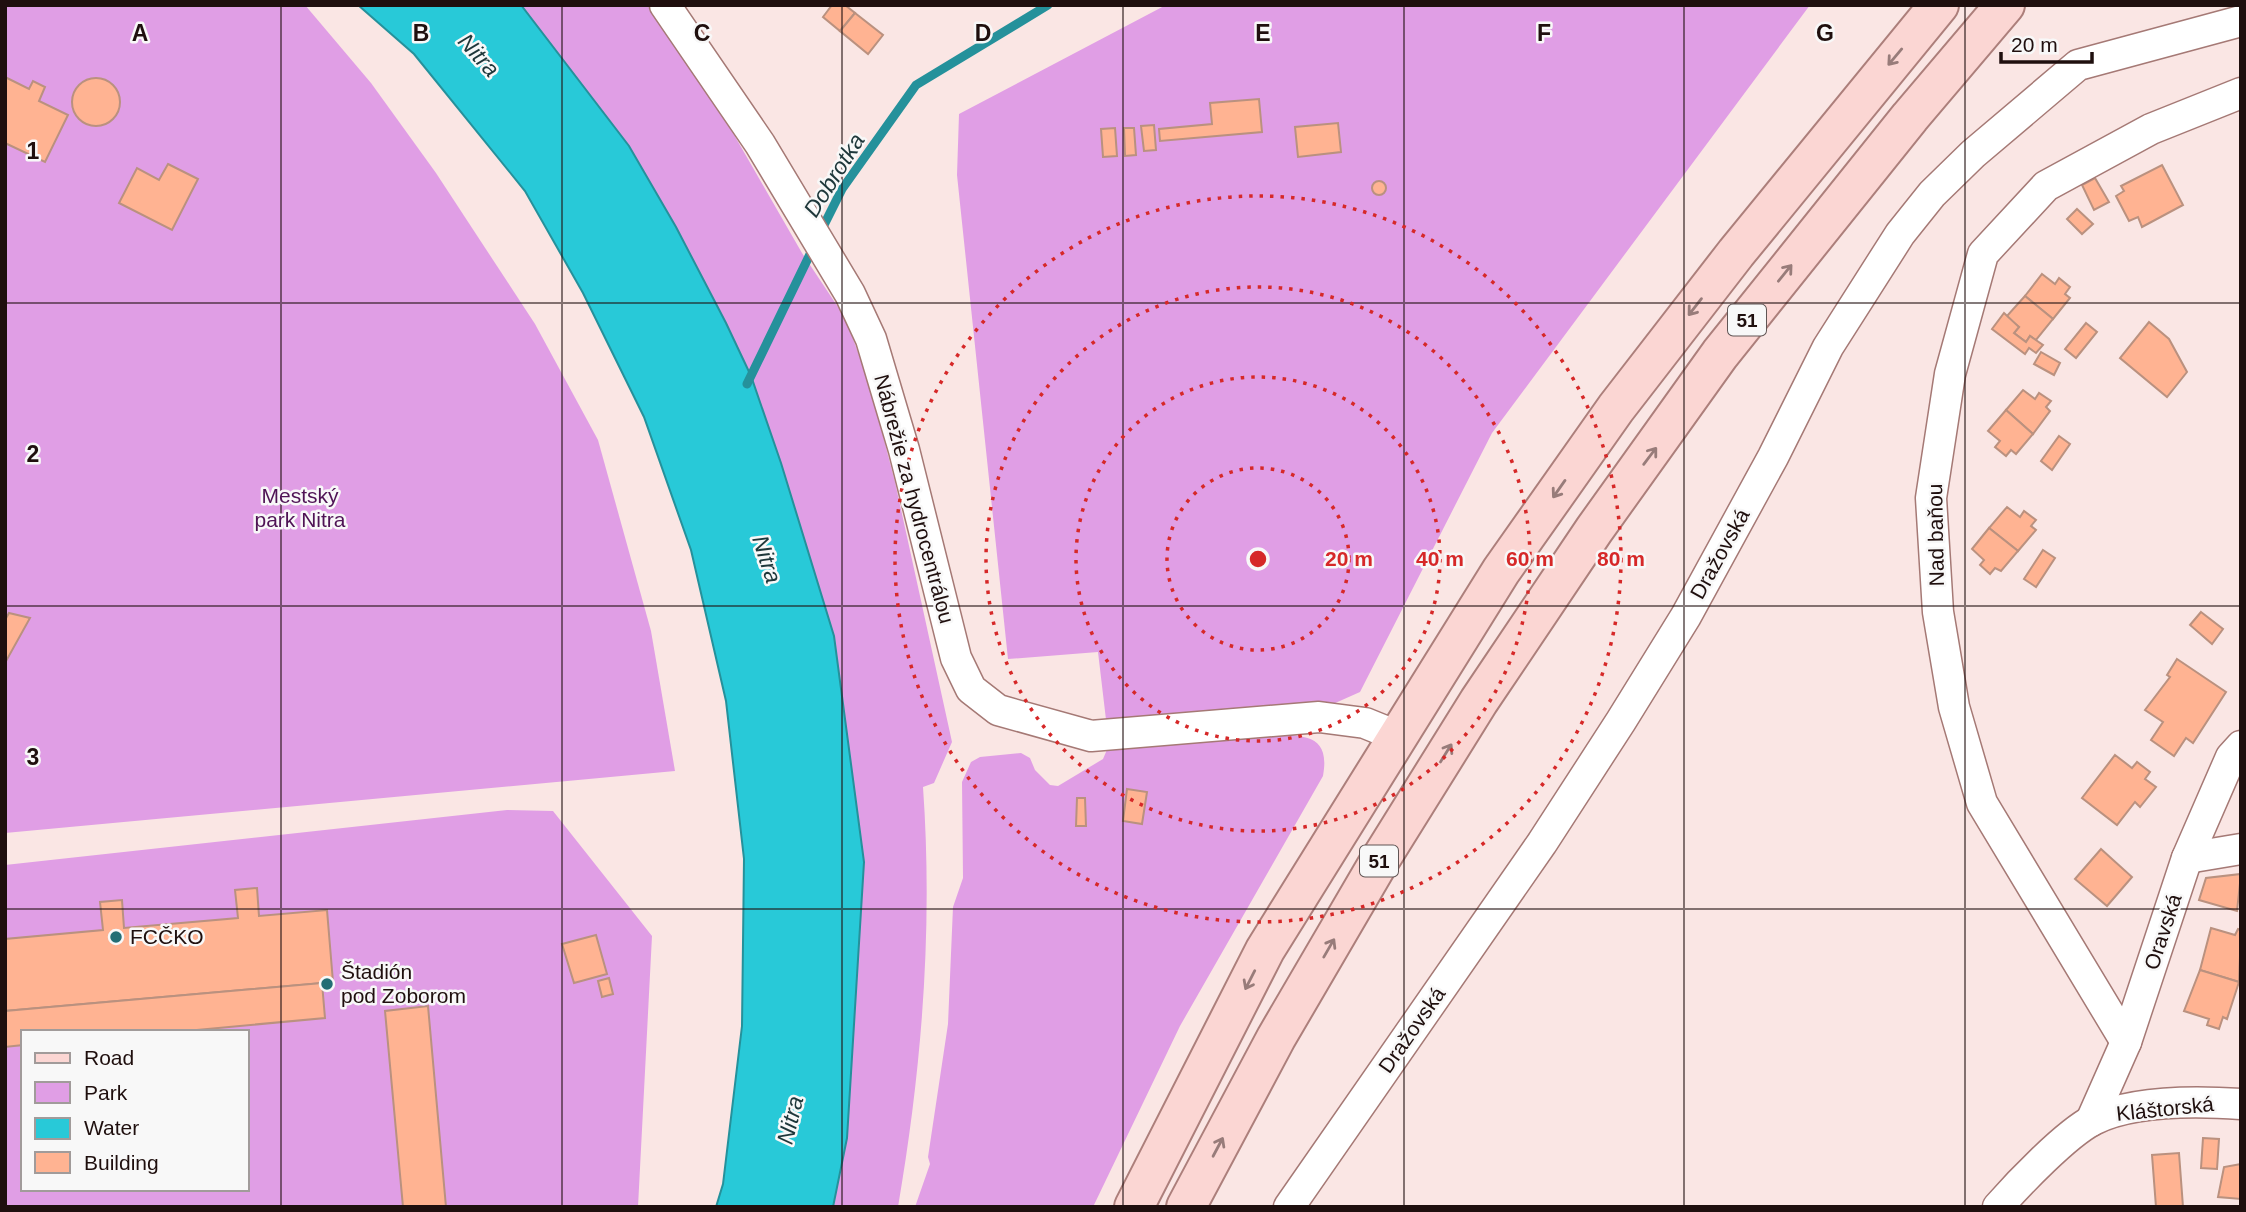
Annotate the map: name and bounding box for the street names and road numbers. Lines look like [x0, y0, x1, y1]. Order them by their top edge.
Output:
road number: 51 [1728, 304, 1766, 336]
street label: Nábrežie za hydrocentrálou [870, 372, 959, 626]
street label: Nad baňou [1923, 483, 1948, 587]
street label: Dražovská [1685, 505, 1754, 603]
road number: 51 [1360, 846, 1398, 876]
street label: Oravská [2140, 891, 2186, 973]
street label: Dražovská [1374, 982, 1450, 1077]
street label: Kláštorská [2115, 1092, 2215, 1125]

